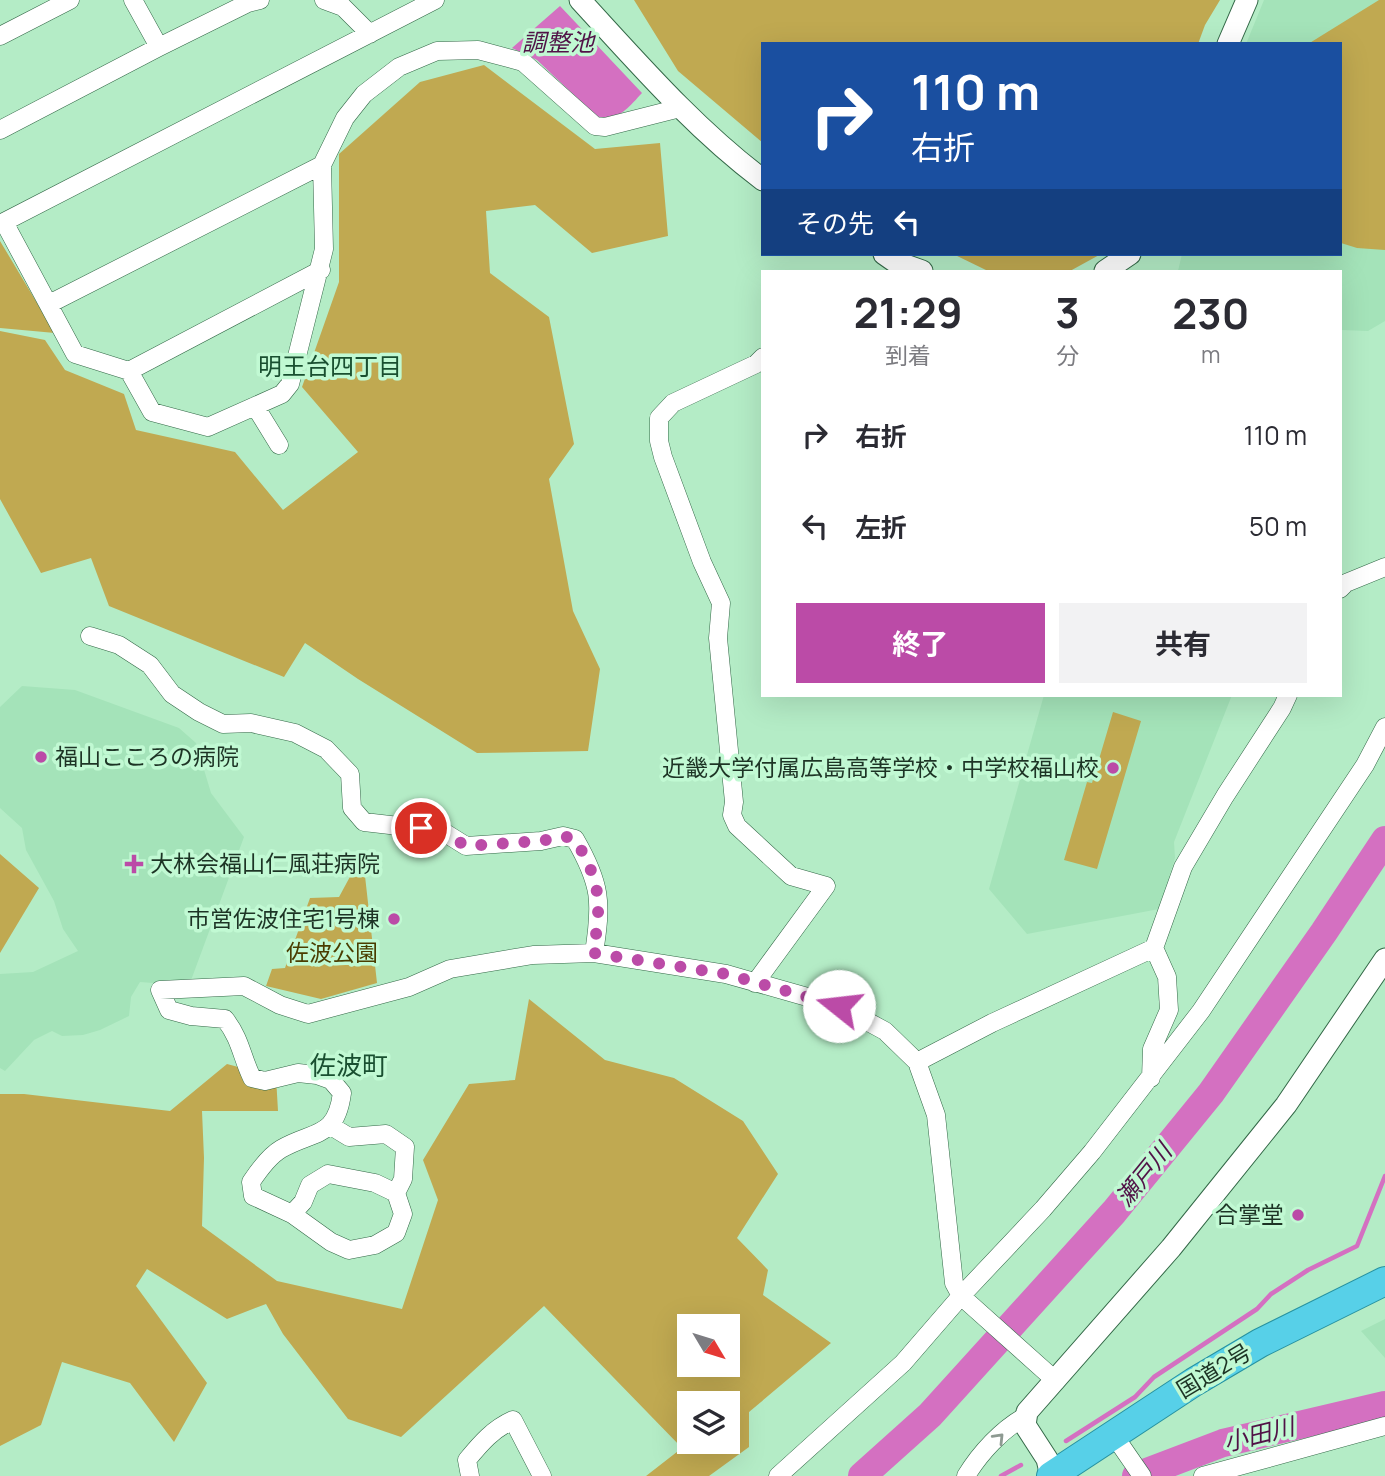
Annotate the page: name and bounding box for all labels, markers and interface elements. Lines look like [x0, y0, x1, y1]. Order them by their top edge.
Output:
water label: 調整池 [522, 25, 596, 58]
text: 110 m [911, 58, 1040, 125]
icon: right [796, 70, 887, 161]
text: 右折 [911, 125, 975, 169]
icon: left [888, 203, 926, 241]
text: その先 [796, 205, 874, 241]
text: 21:29 [854, 283, 963, 341]
text: 3 [1055, 283, 1080, 341]
text: 230 [1172, 284, 1249, 342]
text: m [1201, 338, 1221, 370]
text: 到着 [885, 339, 931, 371]
text: 分 [1056, 339, 1079, 371]
district label: 明王台四丁目 [258, 349, 402, 382]
icon: right [796, 416, 834, 454]
text: 110 m [1244, 417, 1307, 453]
text: 右折 [855, 418, 907, 454]
icon: left [796, 507, 834, 545]
text: 50 m [1249, 508, 1307, 544]
text: 左折 [855, 509, 907, 545]
button: 終了 [796, 603, 1045, 683]
button: 共有 [1059, 603, 1307, 683]
place label: 福山こころの病院 [55, 740, 239, 772]
marker: 福山こころの病院 [33, 749, 49, 765]
place label: 近畿大学付属広島高等学校・中学校福山校 [662, 751, 1099, 783]
marker: 近畿大学付属広島高等学校・中学校福山校 [1105, 760, 1121, 776]
pin [391, 798, 451, 858]
icon: arrive [402, 809, 440, 847]
place label: 大林会福山仁風荘病院 [150, 847, 380, 879]
marker: 大林会福山仁風荘病院 [124, 854, 144, 874]
place label: 市営佐波住宅1号棟 [187, 902, 380, 934]
marker: 市営佐波住宅1号棟 [386, 911, 402, 927]
park label: 佐波公園 [286, 936, 378, 968]
position arrow [802, 969, 876, 1043]
district label: 佐波町 [310, 1047, 388, 1083]
water label: 瀬戸川 [1107, 1133, 1180, 1212]
place label: 合掌堂 [1215, 1198, 1284, 1230]
marker: 合掌堂 [1290, 1207, 1306, 1223]
north arrow [677, 1314, 740, 1377]
map controls [677, 1314, 740, 1454]
street label: 国道2号 [1170, 1335, 1257, 1405]
button: layers [677, 1391, 740, 1454]
water label: 小田川 [1220, 1408, 1300, 1458]
one-way arrow [990, 1433, 1003, 1446]

